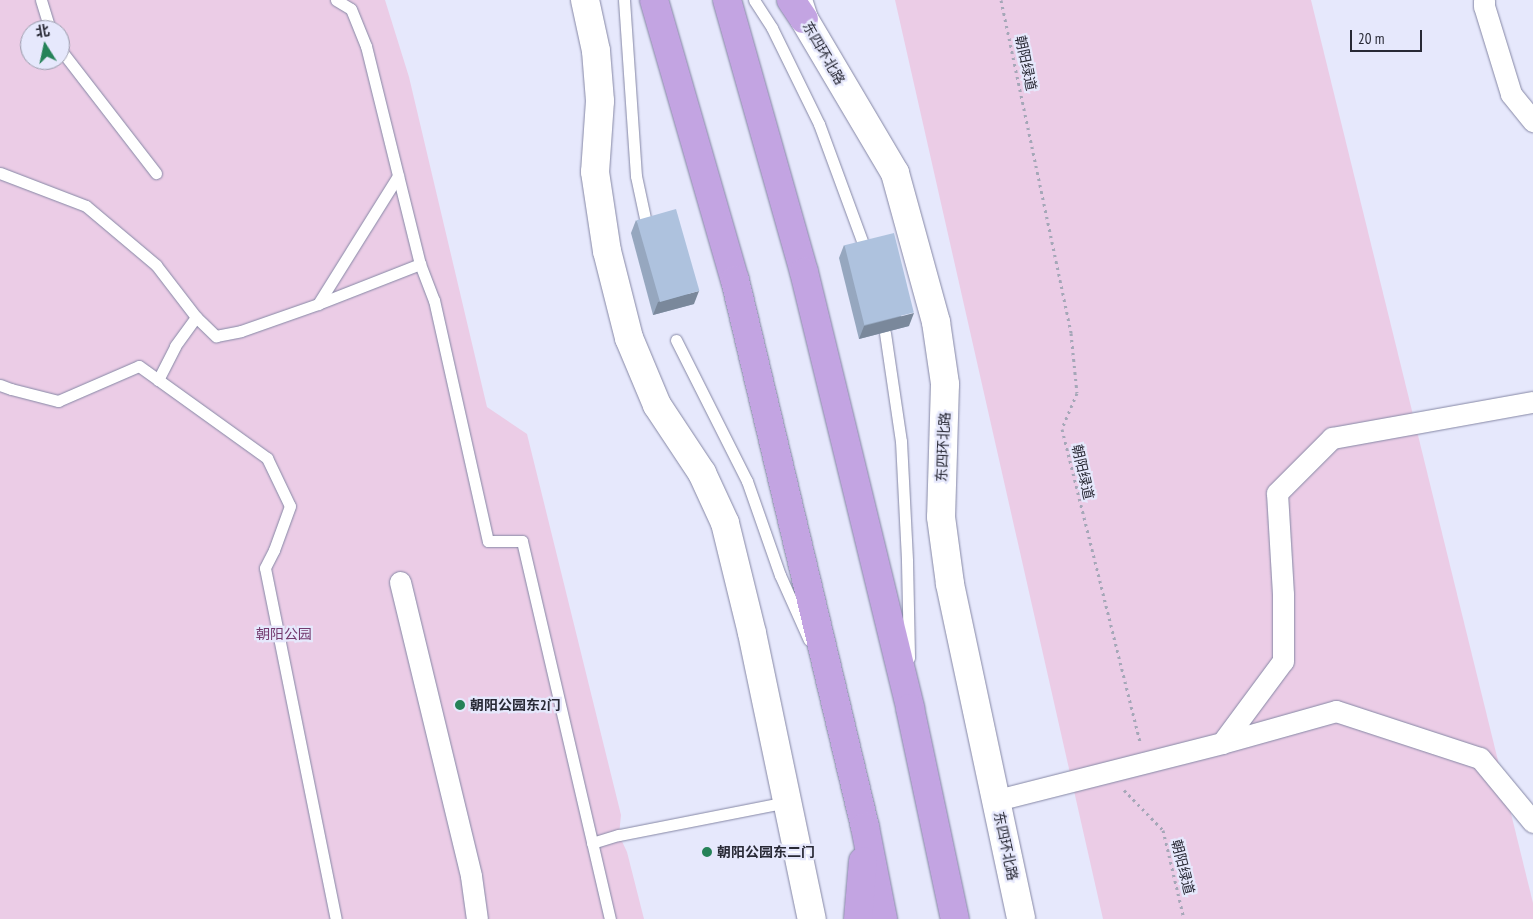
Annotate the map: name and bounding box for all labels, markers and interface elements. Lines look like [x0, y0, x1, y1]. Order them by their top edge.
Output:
street label: 东四环北路 [799, 18, 849, 88]
north arrow [20, 20, 70, 70]
scale bar [1353, 20, 1426, 52]
text: 北 [34, 21, 51, 41]
text: 20 m [1358, 29, 1384, 48]
street label: 朝阳绿道 [1012, 34, 1040, 92]
street label: 东四环北路 [933, 412, 953, 482]
street label: 朝阳绿道 [1069, 443, 1097, 501]
park label: 朝阳公园 [256, 626, 312, 642]
place label: 朝阳公园东2门 [470, 697, 561, 713]
marker: 朝阳公园东2门 [454, 699, 466, 711]
street label: 东四环北路 [991, 810, 1021, 882]
street label: 朝阳绿道 [1168, 838, 1198, 896]
place label: 朝阳公园东二门 [717, 844, 815, 860]
marker: 朝阳公园东二门 [701, 846, 713, 858]

